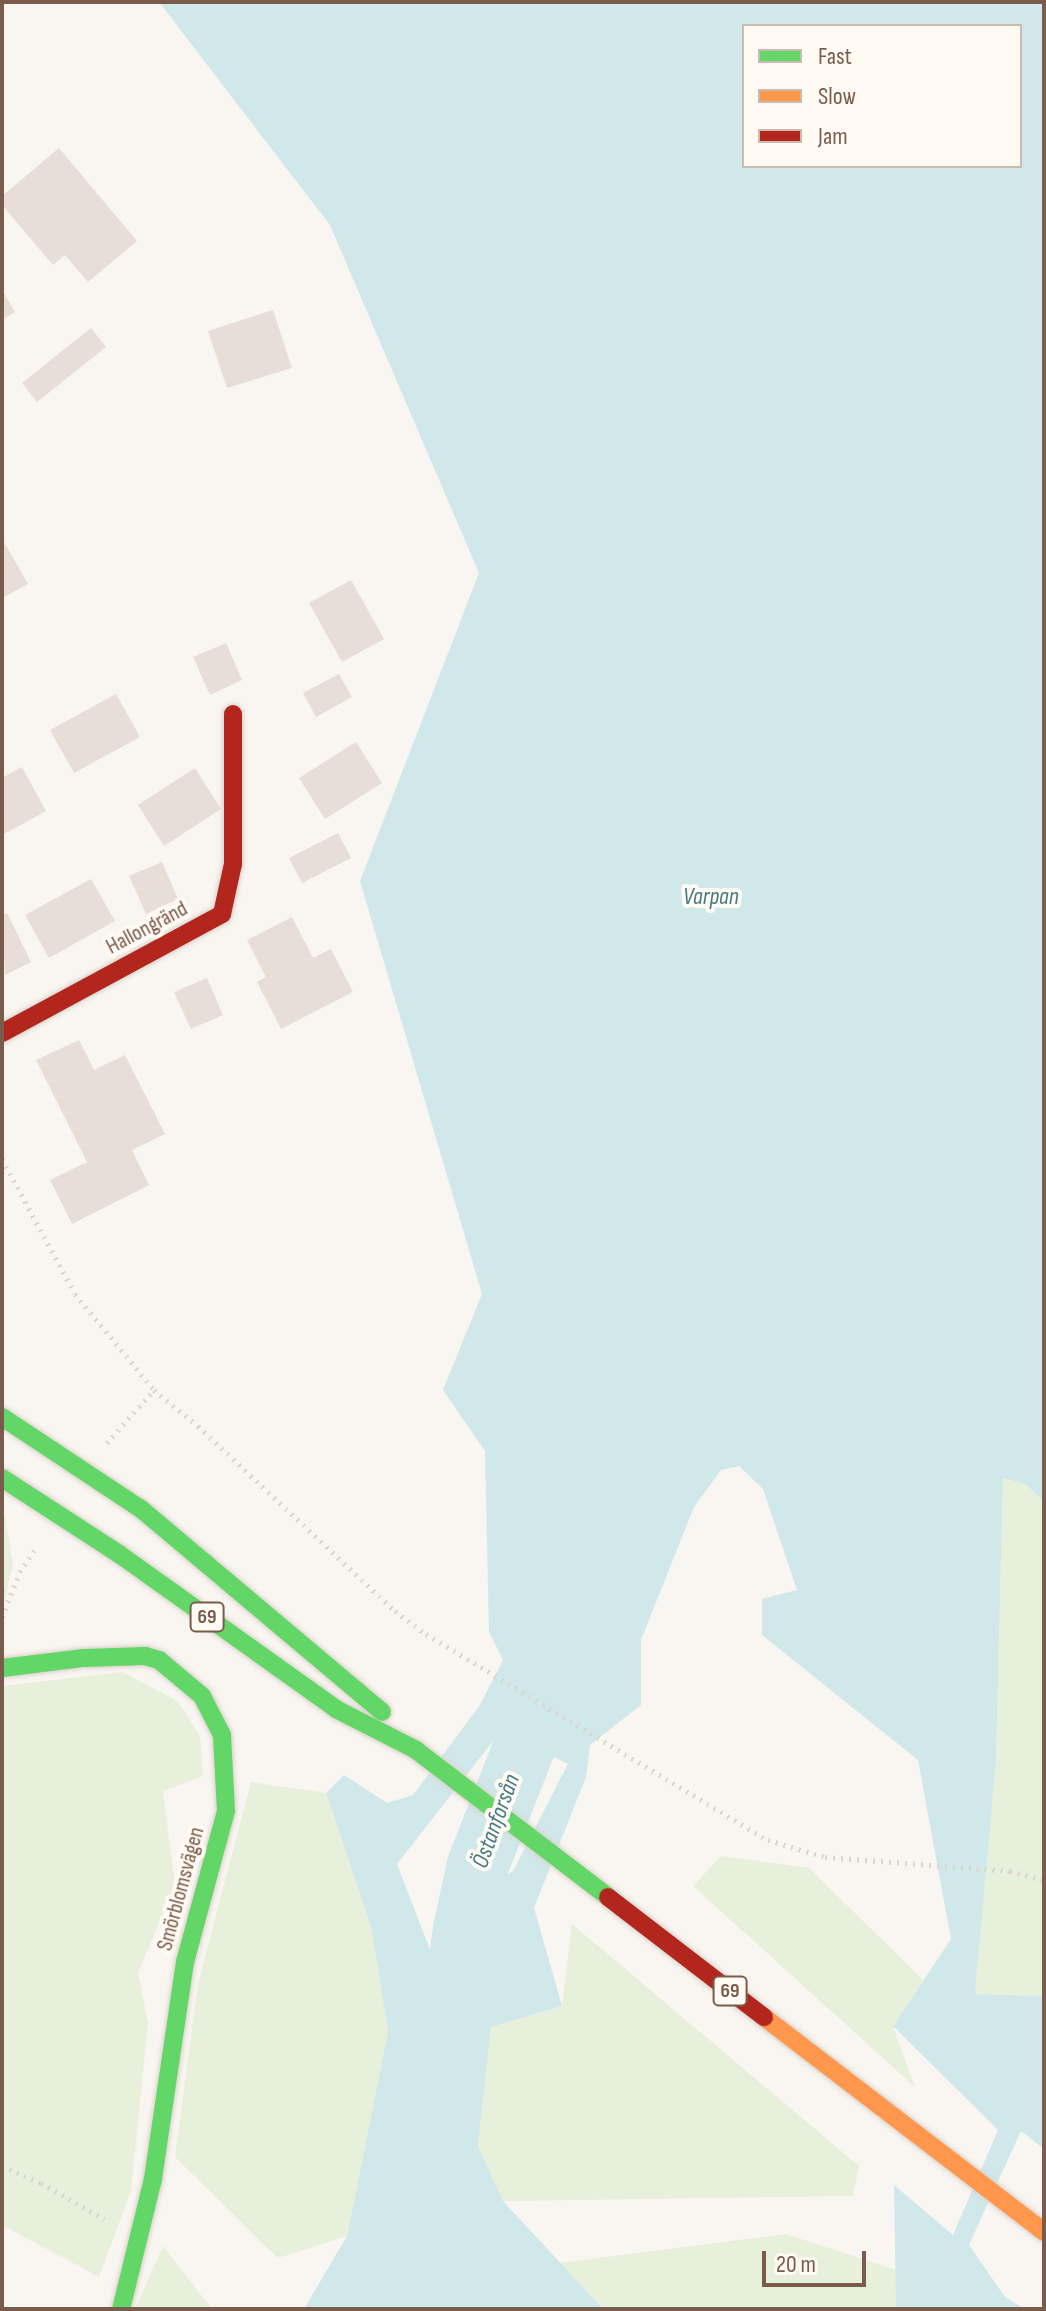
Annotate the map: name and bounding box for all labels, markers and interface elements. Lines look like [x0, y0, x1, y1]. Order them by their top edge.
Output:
legend [742, 24, 1022, 168]
text: Fast [818, 42, 852, 71]
text: Slow [818, 82, 856, 111]
text: Jam [818, 122, 848, 151]
water label: Varpan [683, 883, 739, 911]
street label: Hallongränd [102, 896, 192, 960]
road number: 69 [189, 1601, 225, 1633]
water label: Östanforsån [466, 1770, 526, 1872]
street label: Smörblomsvägen [152, 1824, 210, 1954]
road number: 69 [712, 1975, 748, 2007]
scale bar [766, 2235, 870, 2285]
text: 20 m [776, 2250, 816, 2279]

